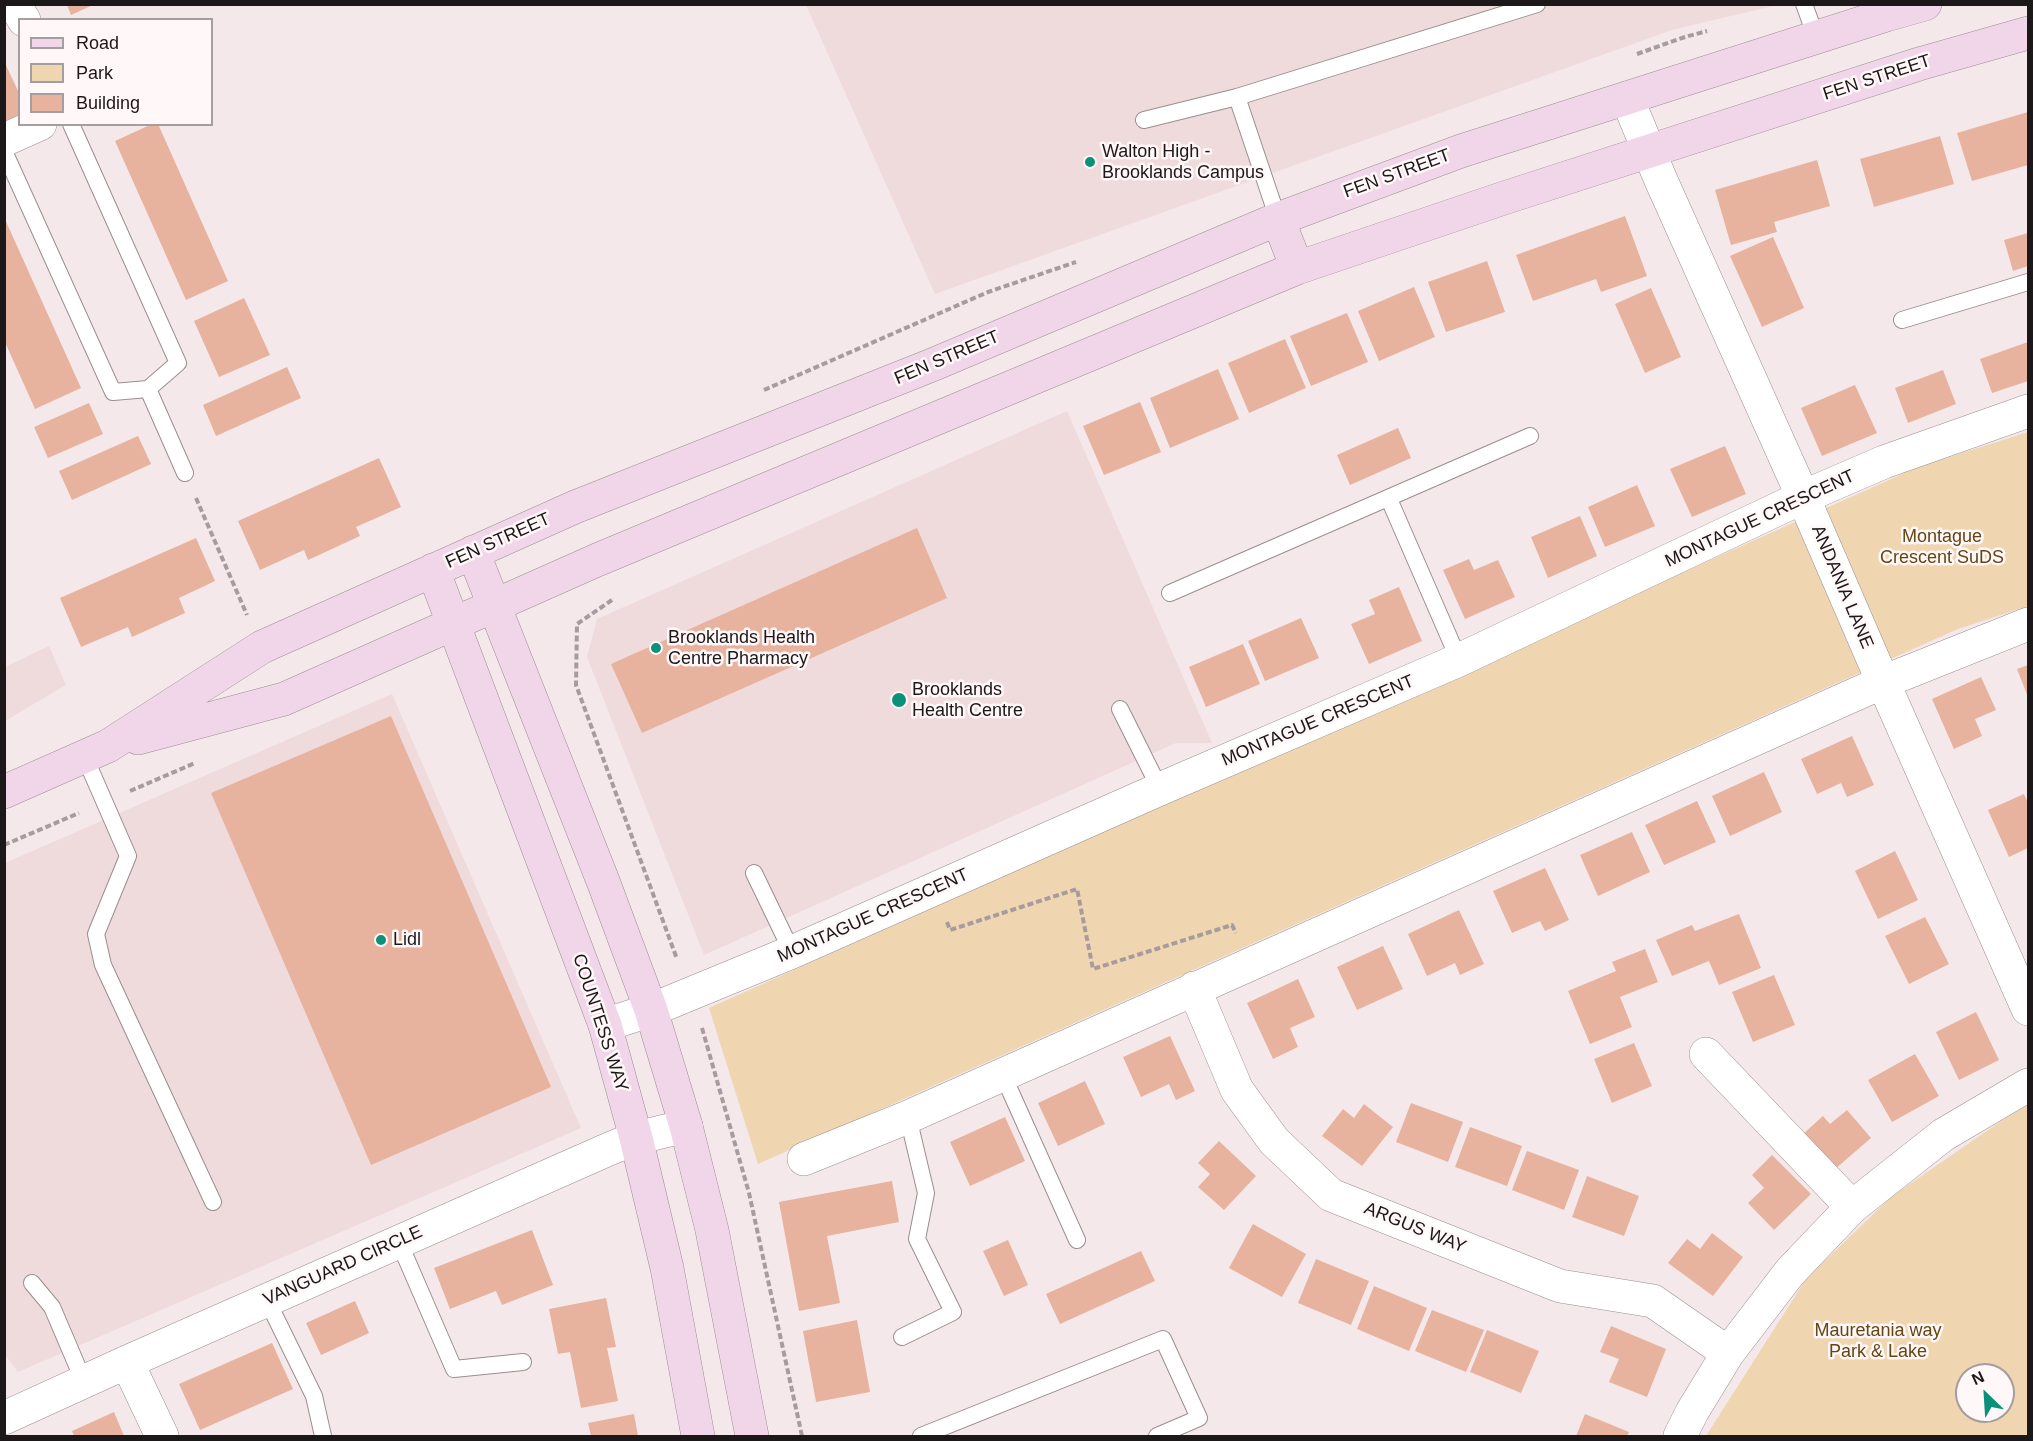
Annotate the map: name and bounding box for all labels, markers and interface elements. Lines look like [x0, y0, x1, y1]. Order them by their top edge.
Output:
legend [18, 18, 213, 126]
text: Road [76, 33, 119, 53]
street label: FEN STREET [1820, 50, 1934, 106]
text: Park [76, 63, 113, 83]
text: Building [76, 93, 140, 113]
place label: Walton High - Brooklands Campus [1102, 141, 1264, 184]
street label: FEN STREET [1341, 145, 1453, 203]
marker: Walton High - Brooklands Campus [1083, 155, 1097, 169]
street label: FEN STREET [891, 326, 1003, 390]
street label: MONTAGUE CRESCENT [1662, 466, 1858, 572]
street label: FEN STREET [442, 508, 554, 574]
street label: ANDANIA LANE [1806, 522, 1878, 652]
park label: Montague Crescent SuDS [1880, 526, 2004, 568]
place label: Brooklands Health Centre Pharmacy [668, 627, 815, 670]
marker: Brooklands Health Centre Pharmacy [649, 641, 663, 655]
street label: MONTAGUE CRESCENT [1219, 671, 1417, 771]
place label: Brooklands Health Centre [912, 679, 1023, 722]
marker: Brooklands Health Centre [890, 691, 908, 709]
street label: MONTAGUE CRESCENT [774, 864, 972, 968]
place label: Lidl [393, 929, 421, 951]
marker: Lidl [374, 933, 388, 947]
street label: COUNTESS WAY [567, 951, 633, 1095]
street label: ARGUS WAY [1361, 1198, 1469, 1258]
street label: VANGUARD CIRCLE [260, 1221, 426, 1311]
park label: Mauretania way Park & Lake [1814, 1320, 1942, 1362]
north arrow [1955, 1363, 2015, 1423]
text: N [1969, 1368, 1987, 1388]

